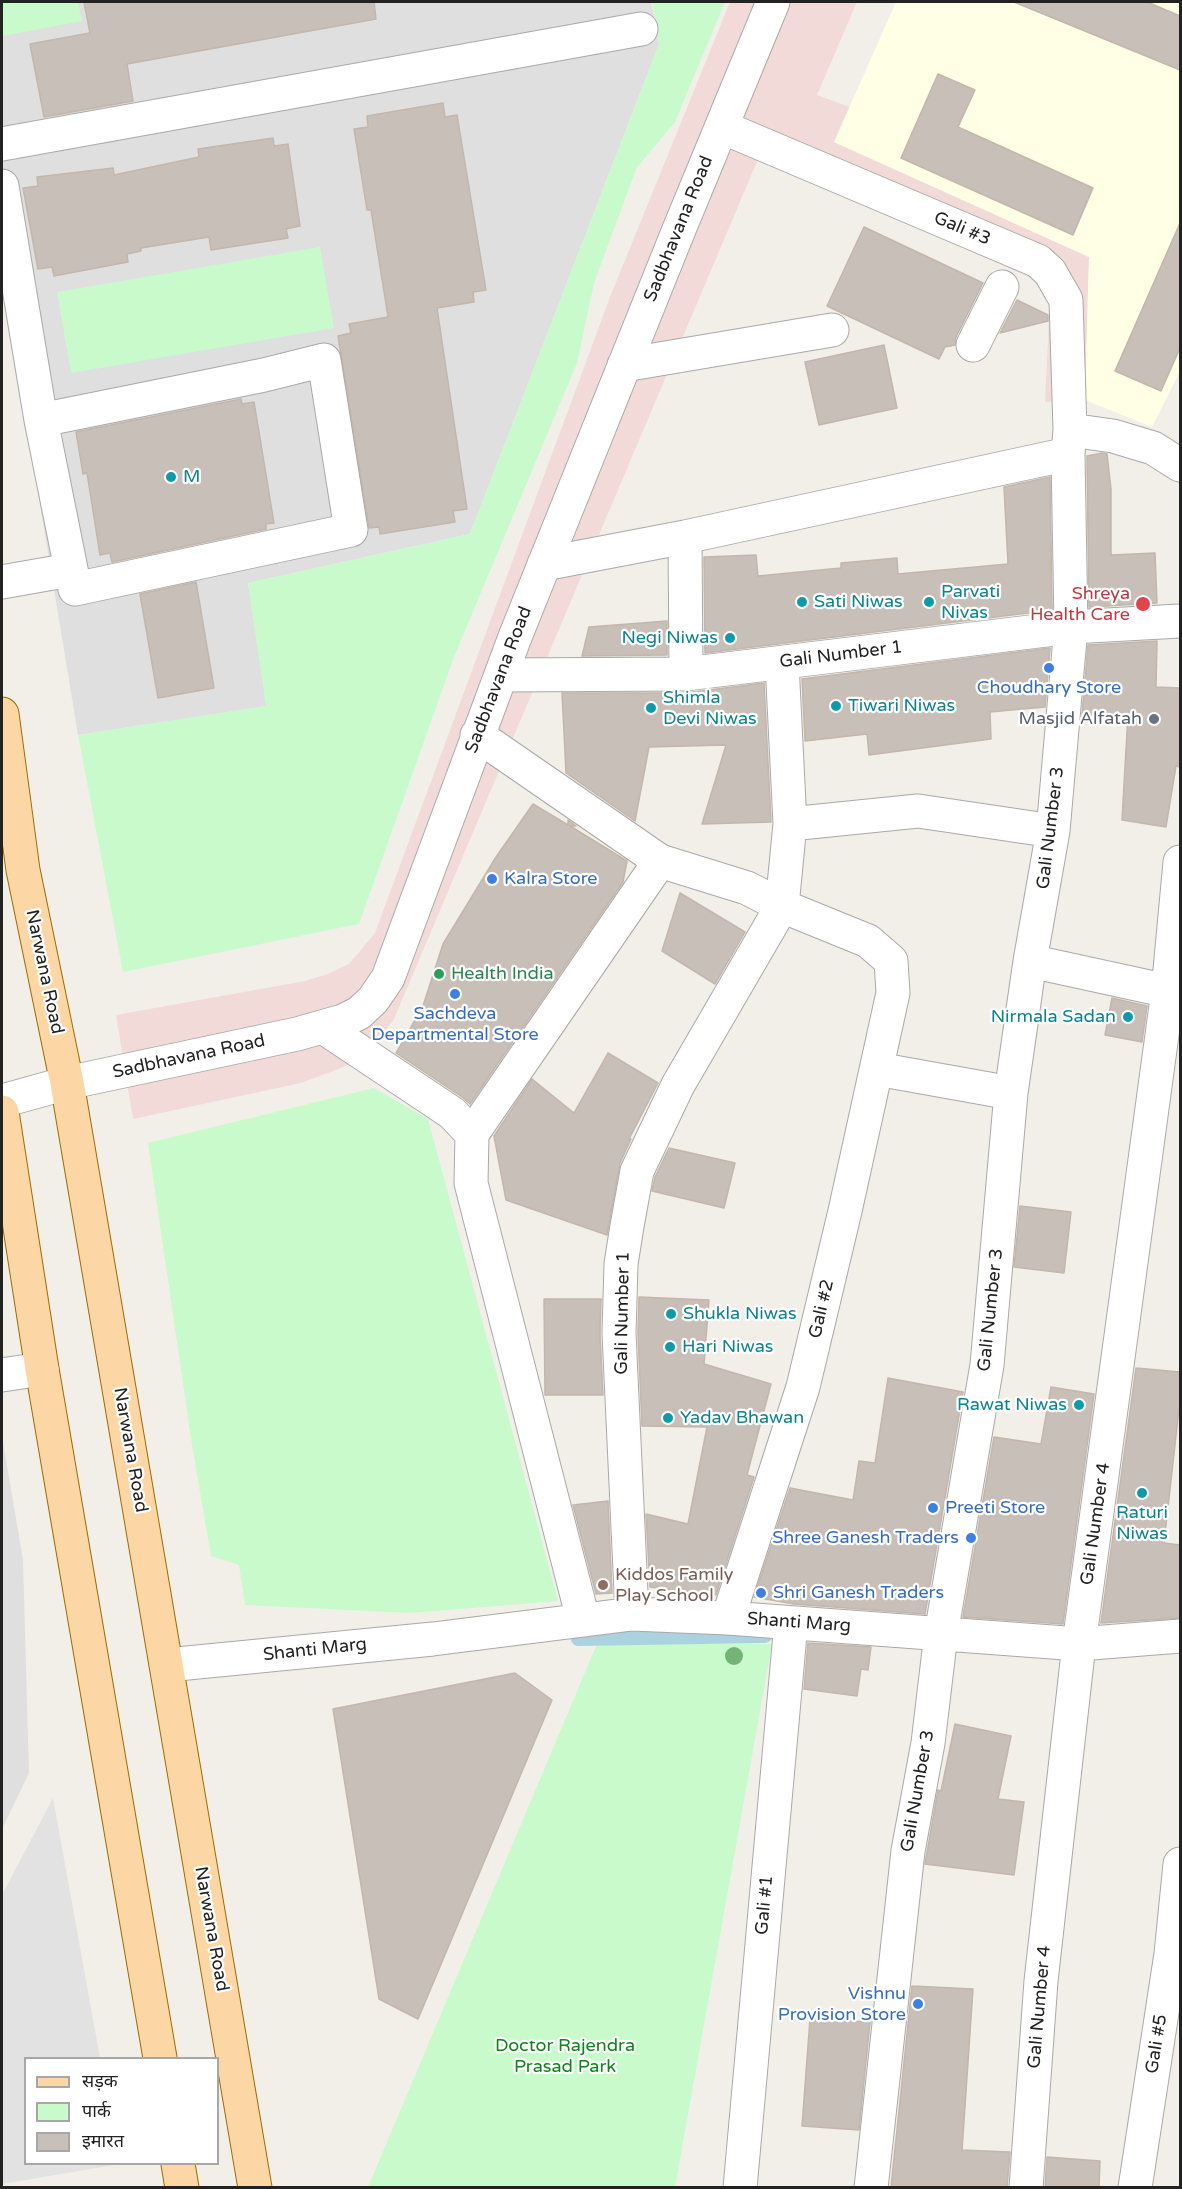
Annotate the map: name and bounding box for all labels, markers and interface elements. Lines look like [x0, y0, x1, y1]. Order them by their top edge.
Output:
street label: Sadbhavana Road [640, 153, 718, 305]
street label: Gali #3 [930, 207, 994, 251]
place label: M [183, 466, 200, 488]
marker: M [164, 470, 178, 484]
place label: Parvati Nivas [941, 581, 1000, 624]
place label: Shreya Health Care [1030, 583, 1130, 626]
place label: Sati Niwas [814, 591, 903, 613]
marker: Sati Niwas [795, 595, 809, 609]
marker: Parvati Nivas [922, 595, 936, 609]
marker: Shreya Health Care [1134, 595, 1152, 613]
street label: Sadbhavana Road [461, 604, 537, 756]
place label: Negi Niwas [621, 627, 718, 649]
marker: Negi Niwas [723, 631, 737, 645]
street label: Gali Number 1 [778, 637, 904, 673]
marker: Choudhary Store [1042, 661, 1056, 675]
place label: Choudhary Store [977, 677, 1121, 699]
place label: Shimla Devi Niwas [663, 687, 757, 730]
place label: Tiwari Niwas [848, 695, 955, 717]
marker: Tiwari Niwas [829, 699, 843, 713]
marker: Shimla Devi Niwas [644, 701, 658, 715]
place label: Masjid Alfatah [1019, 708, 1142, 730]
marker: Masjid Alfatah [1147, 712, 1161, 726]
street label: Gali Number 3 [1033, 765, 1069, 891]
place label: Kalra Store [504, 868, 598, 890]
marker: Kalra Store [485, 872, 499, 886]
street label: Narwana Road [20, 908, 68, 1036]
place label: Health India [451, 963, 554, 985]
marker: Health India [432, 967, 446, 981]
marker: Sachdeva Departmental Store [448, 987, 462, 1001]
place label: Sachdeva Departmental Store [371, 1003, 539, 1046]
place label: Nirmala Sadan [991, 1006, 1116, 1028]
marker: Nirmala Sadan [1121, 1010, 1135, 1024]
street label: Sadbhavana Road [111, 1030, 267, 1084]
street label: Gali Number 3 [974, 1247, 1008, 1373]
street label: Gali Number 1 [611, 1251, 635, 1375]
street label: Gali #2 [805, 1277, 839, 1341]
place label: Shukla Niwas [683, 1303, 797, 1325]
marker: Shukla Niwas [664, 1307, 678, 1321]
place label: Hari Niwas [682, 1336, 773, 1358]
marker: Hari Niwas [663, 1340, 677, 1354]
street label: Narwana Road [108, 1386, 152, 1514]
place label: Rawat Niwas [957, 1394, 1067, 1416]
marker: Rawat Niwas [1072, 1398, 1086, 1412]
place label: Yadav Bhawan [680, 1407, 804, 1429]
marker: Yadav Bhawan [661, 1411, 675, 1425]
street label: Gali Number 4 [1077, 1461, 1115, 1587]
marker: Raturi Niwas [1135, 1486, 1149, 1500]
place label: Preeti Store [945, 1497, 1045, 1519]
marker: Preeti Store [926, 1501, 940, 1515]
place label: Raturi Niwas [1116, 1502, 1168, 1544]
place label: Shree Ganesh Traders [772, 1527, 959, 1549]
marker: Shree Ganesh Traders [964, 1531, 978, 1545]
place label: Kiddos Family Play School [615, 1564, 733, 1606]
marker: Kiddos Family Play School [596, 1578, 610, 1592]
place label: Shri Ganesh Traders [773, 1582, 944, 1604]
marker: Shri Ganesh Traders [754, 1586, 768, 1600]
street label: Shanti Marg [746, 1609, 852, 1637]
street label: Shanti Marg [262, 1634, 368, 1666]
street label: Gali Number 3 [897, 1728, 939, 1854]
street label: Narwana Road [189, 1865, 233, 1993]
street label: Gali #1 [752, 1874, 778, 1936]
street label: Gali Number 4 [1024, 1945, 1056, 2069]
place label: Vishnu Provision Store [778, 1983, 906, 2026]
marker: Vishnu Provision Store [911, 1997, 925, 2011]
street label: Gali #5 [1142, 2013, 1172, 2075]
park label: Doctor Rajendra Prasad Park [495, 2035, 635, 2078]
legend [24, 2057, 219, 2165]
text: सड़क [82, 2070, 118, 2092]
text: पार्क [82, 2100, 111, 2122]
text: इमारत [82, 2130, 124, 2152]

